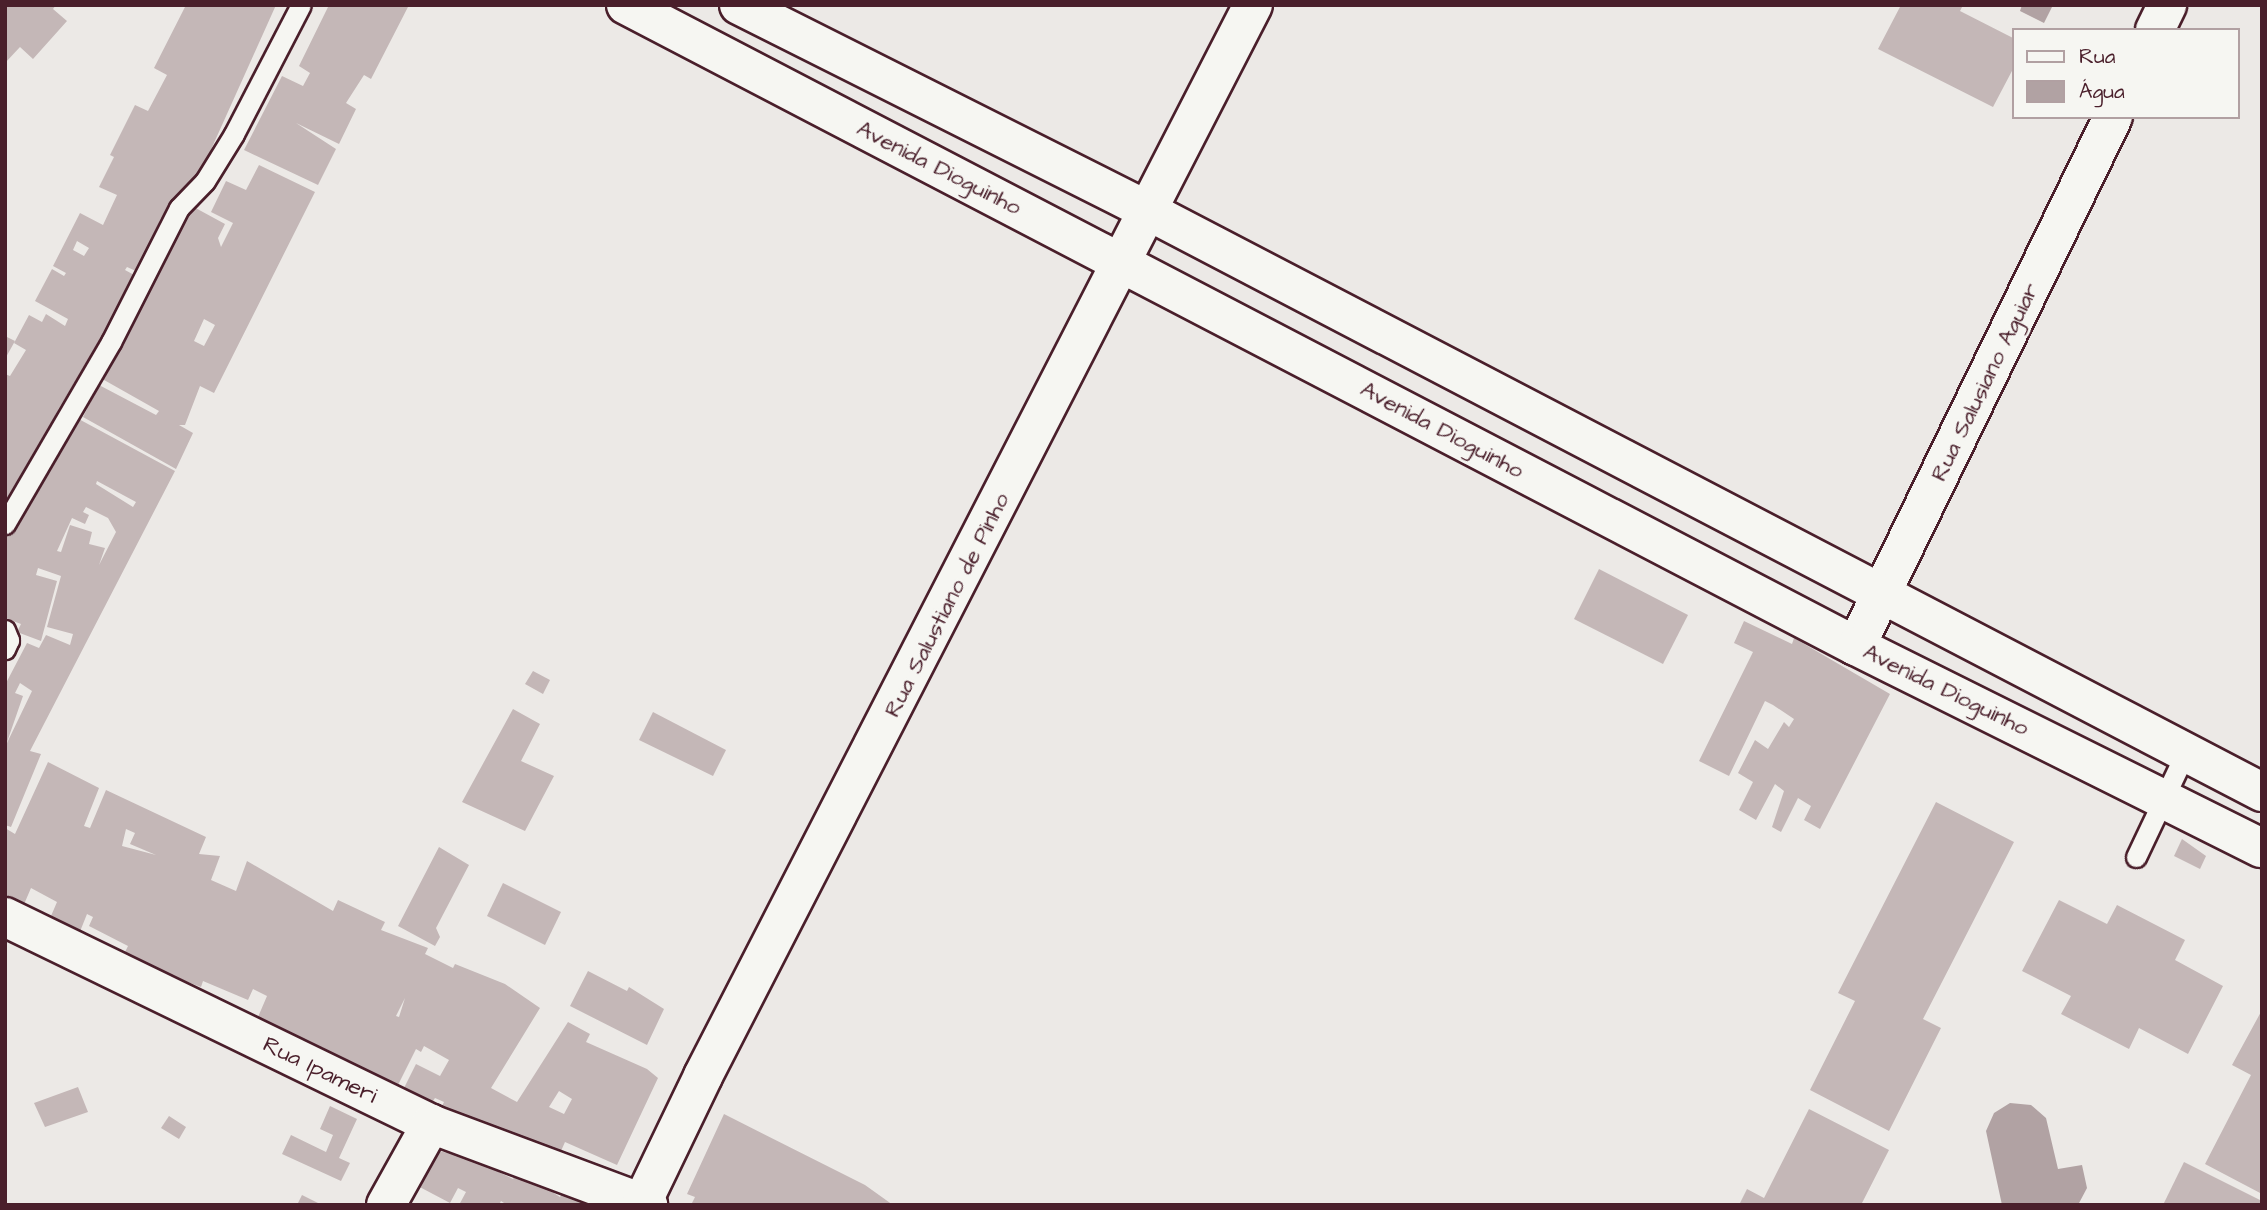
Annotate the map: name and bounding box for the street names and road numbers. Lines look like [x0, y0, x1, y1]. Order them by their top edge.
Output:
street label: Avenida Dioguinho [852, 115, 1026, 221]
street label: Rua Salusiano Aguiar [1925, 278, 2045, 486]
street label: Avenida Dioguinho [1356, 375, 1528, 485]
street label: Rua Salustiano de Pinho [878, 488, 1016, 722]
street label: Avenida Dioguinho [1859, 638, 2033, 742]
street label: Rua Ipameri [258, 1031, 382, 1109]

